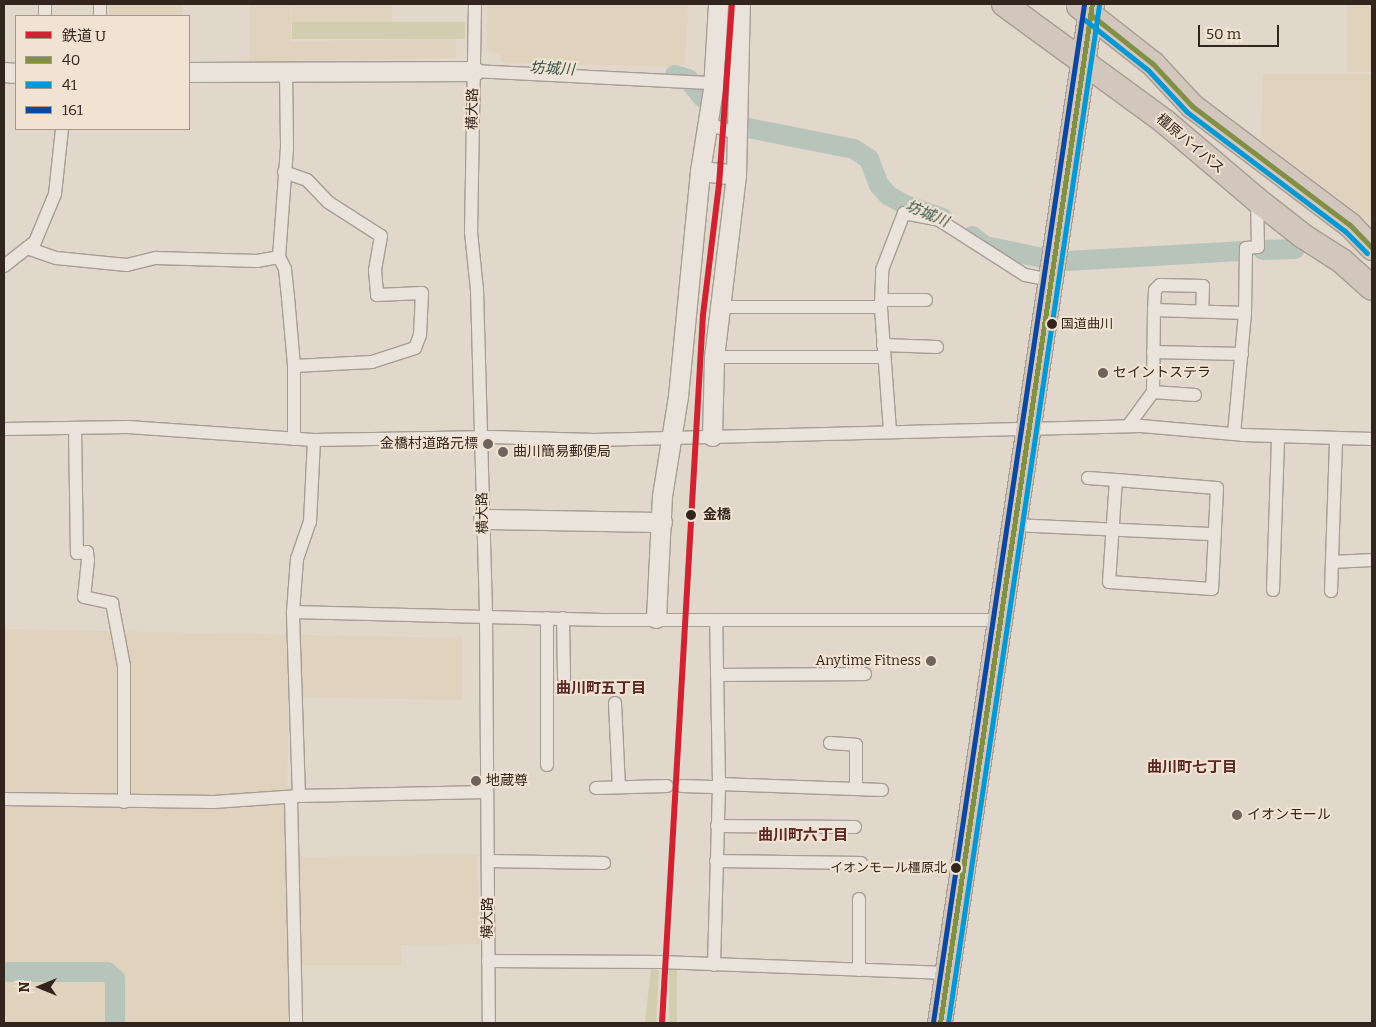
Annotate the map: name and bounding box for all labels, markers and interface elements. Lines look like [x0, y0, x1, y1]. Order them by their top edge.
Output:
legend [15, 15, 190, 130]
scale bar [1201, 15, 1282, 47]
text: 50 m [1206, 25, 1241, 43]
text: 鉄道 U [62, 27, 106, 45]
text: 40 [62, 51, 80, 69]
water label: 坊城川 [529, 59, 575, 79]
text: 41 [62, 76, 77, 94]
street label: 横大路 [464, 88, 482, 130]
text: 161 [62, 101, 83, 119]
street label: 橿原バイパス [1152, 111, 1228, 177]
water label: 坊城川 [903, 197, 951, 231]
place label: 国道曲川 [1061, 316, 1113, 332]
marker: 国道曲川 [1047, 319, 1057, 329]
place label: セイントステラ [1113, 365, 1211, 381]
marker: セイントステラ [1097, 367, 1109, 379]
place label: 金橋村道路元標 [380, 436, 478, 452]
marker: 金橋村道路元標 [482, 438, 494, 450]
place label: 曲川簡易郵便局 [513, 444, 611, 460]
marker: 曲川簡易郵便局 [497, 446, 509, 458]
street label: 横大路 [474, 492, 492, 534]
marker: 金橋 [683, 507, 699, 523]
place label: 金橋 [703, 507, 731, 523]
place label: Anytime Fitness [816, 653, 921, 669]
marker: Anytime Fitness [925, 655, 937, 667]
district label: 曲川町五丁目 [556, 680, 646, 698]
district label: 曲川町七丁目 [1147, 759, 1237, 777]
place label: 地蔵尊 [486, 773, 528, 789]
marker: 地蔵尊 [470, 775, 482, 787]
place label: イオンモール [1247, 807, 1331, 823]
marker: イオンモール [1231, 809, 1243, 821]
district label: 曲川町六丁目 [758, 827, 848, 845]
place label: イオンモール橿原北 [830, 860, 947, 876]
marker: イオンモール橿原北 [951, 863, 961, 873]
street label: 横大路 [480, 897, 496, 939]
north arrow [15, 962, 65, 1012]
text: N [16, 982, 33, 992]

